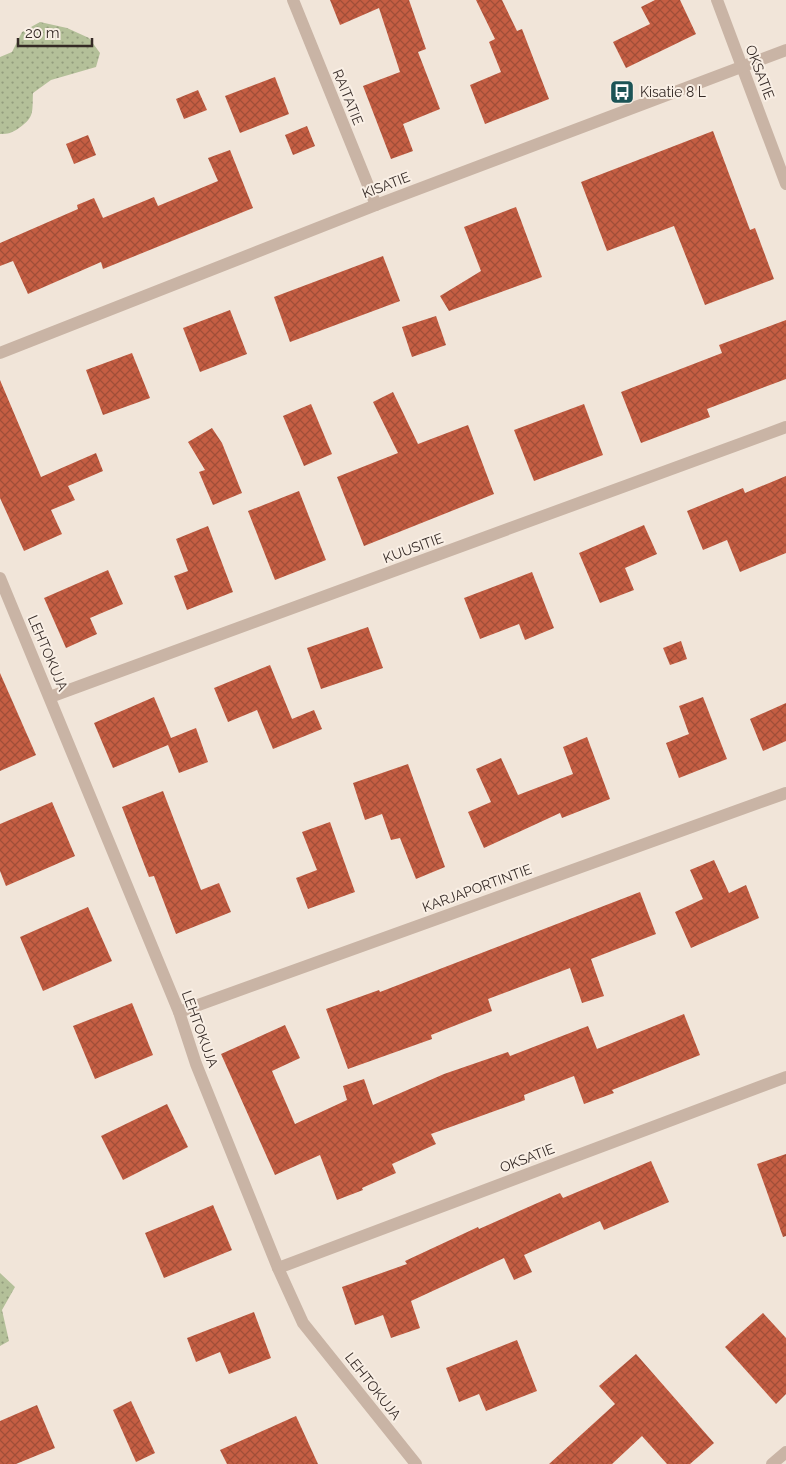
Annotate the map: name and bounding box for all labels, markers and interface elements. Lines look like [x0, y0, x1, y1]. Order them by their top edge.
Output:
scale bar [18, 15, 91, 47]
text: 20 m [25, 24, 60, 42]
street label: OKSATIE [742, 43, 778, 101]
street label: RAITATIE [330, 67, 366, 127]
bus stop icon: Kisatie 8 L [609, 79, 635, 105]
place label: Kisatie 8 L [640, 84, 706, 100]
street label: KISATIE [360, 169, 412, 201]
street label: KUUSITIE [381, 530, 445, 566]
street label: LEHTOKUJA [25, 613, 71, 694]
street label: KARJAPORTINTIE [420, 861, 534, 915]
street label: LEHTOKUJA [179, 988, 222, 1070]
street label: OKSATIE [498, 1140, 556, 1176]
street label: LEHTOKUJA [342, 1349, 405, 1423]

